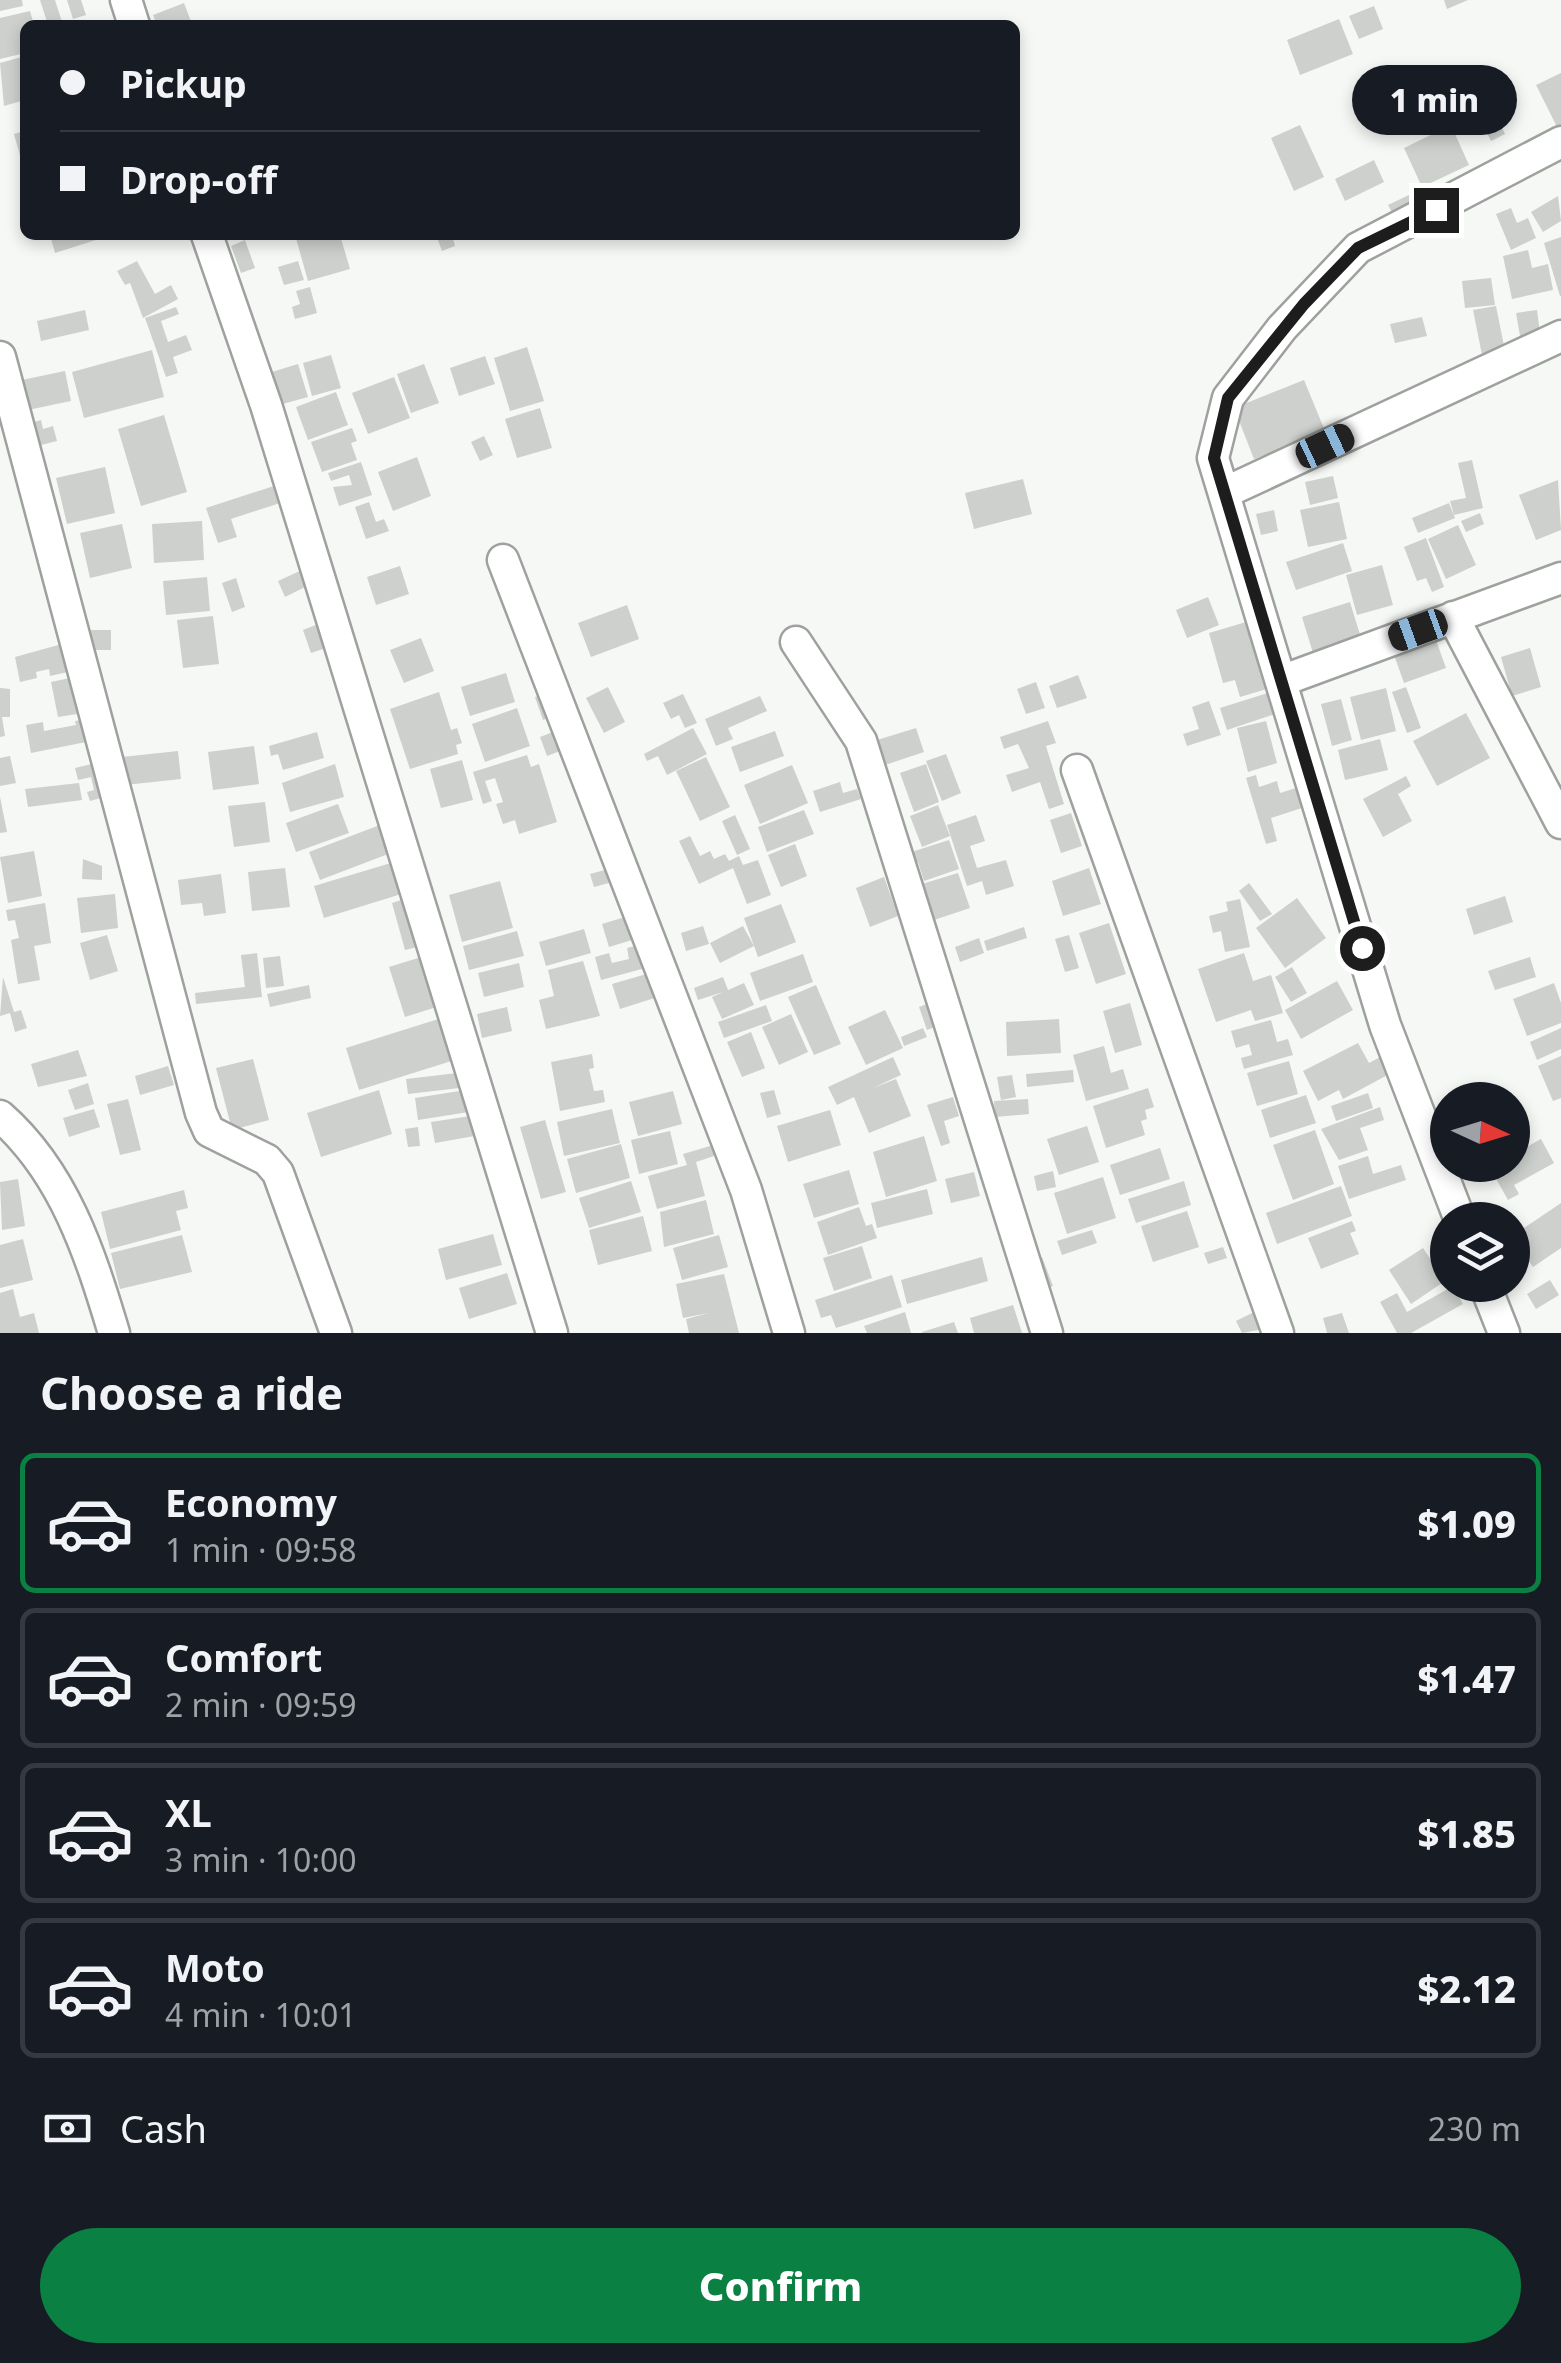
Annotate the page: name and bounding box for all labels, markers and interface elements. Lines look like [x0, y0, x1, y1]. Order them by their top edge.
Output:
text: Pickup [120, 57, 247, 109]
callout: 1 min [1354, 65, 1518, 135]
text: 1 min [1390, 78, 1479, 121]
text: Drop-off [120, 153, 277, 205]
route end [1414, 188, 1459, 233]
car [1291, 420, 1359, 472]
car [1385, 606, 1451, 654]
route start [1340, 926, 1385, 971]
north arrow [1430, 1082, 1530, 1182]
map controls [1430, 1082, 1530, 1302]
button: layers [1430, 1202, 1530, 1302]
text: Choose a ride [40, 1362, 343, 1423]
text: Economy [165, 1476, 337, 1528]
icon: car [45, 1478, 135, 1568]
text: $1.09 [1417, 1497, 1516, 1549]
text: 1 min · 09:58 [165, 1528, 357, 1571]
text: Comfort [165, 1631, 322, 1683]
icon: car [45, 1633, 135, 1723]
text: $1.47 [1417, 1652, 1516, 1704]
text: 2 min · 09:59 [165, 1683, 357, 1726]
text: XL [165, 1786, 212, 1838]
icon: car [45, 1788, 135, 1878]
text: $1.85 [1417, 1807, 1516, 1859]
text: 3 min · 10:00 [165, 1838, 357, 1881]
text: Moto [165, 1941, 265, 1993]
icon: car [45, 1943, 135, 2033]
text: $2.12 [1417, 1962, 1516, 2014]
text: 4 min · 10:01 [165, 1993, 357, 2036]
icon: cash [40, 2101, 95, 2156]
text: Cash [120, 2102, 207, 2154]
text: 230 m [1428, 2107, 1521, 2150]
button: Confirm [40, 2228, 1521, 2343]

